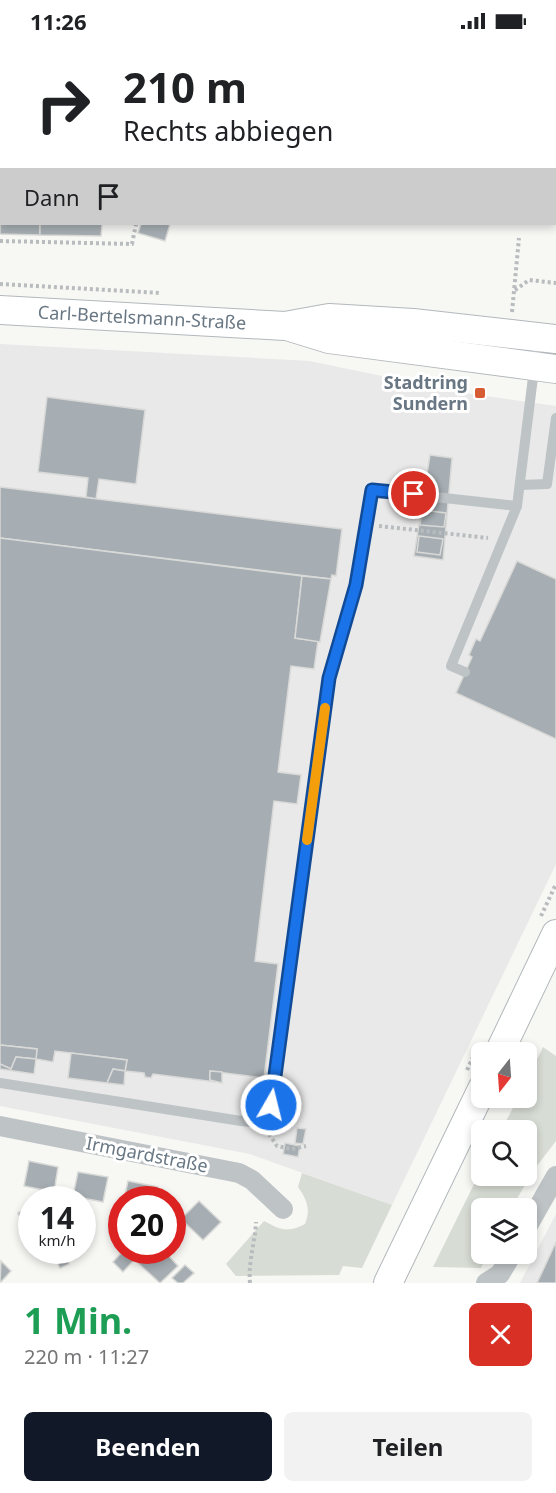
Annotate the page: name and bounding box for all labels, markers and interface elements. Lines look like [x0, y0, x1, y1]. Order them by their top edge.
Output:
text: 11:26 [30, 6, 87, 36]
text: 210 m [123, 58, 247, 115]
icon: right [24, 66, 102, 144]
text: Rechts abbiegen [123, 112, 333, 149]
icon: arrive [92, 180, 125, 213]
text: Dann [24, 182, 80, 212]
street label: Carl-Bertelsmann-Straße [37, 300, 247, 334]
place label: Stadtring Sundern [384, 370, 468, 415]
marker: Stadtring Sundern [473, 386, 487, 400]
pin [388, 468, 439, 519]
icon: arrive [397, 477, 430, 510]
north arrow [471, 1042, 537, 1108]
map controls [471, 1042, 537, 1264]
position arrow [239, 1073, 303, 1137]
button: search [471, 1120, 537, 1186]
street label: Irmgardstraße [84, 1130, 210, 1178]
speed limit sign: 20 [108, 1186, 186, 1264]
text: 14 [40, 1197, 74, 1238]
button: layers [471, 1198, 537, 1264]
text: km/h [39, 1230, 75, 1250]
text: 1 Min. [24, 1296, 132, 1345]
button: close [469, 1303, 532, 1366]
text: 220 m · 11:27 [24, 1343, 149, 1370]
button: Beenden [24, 1412, 272, 1481]
button: Teilen [284, 1412, 532, 1481]

